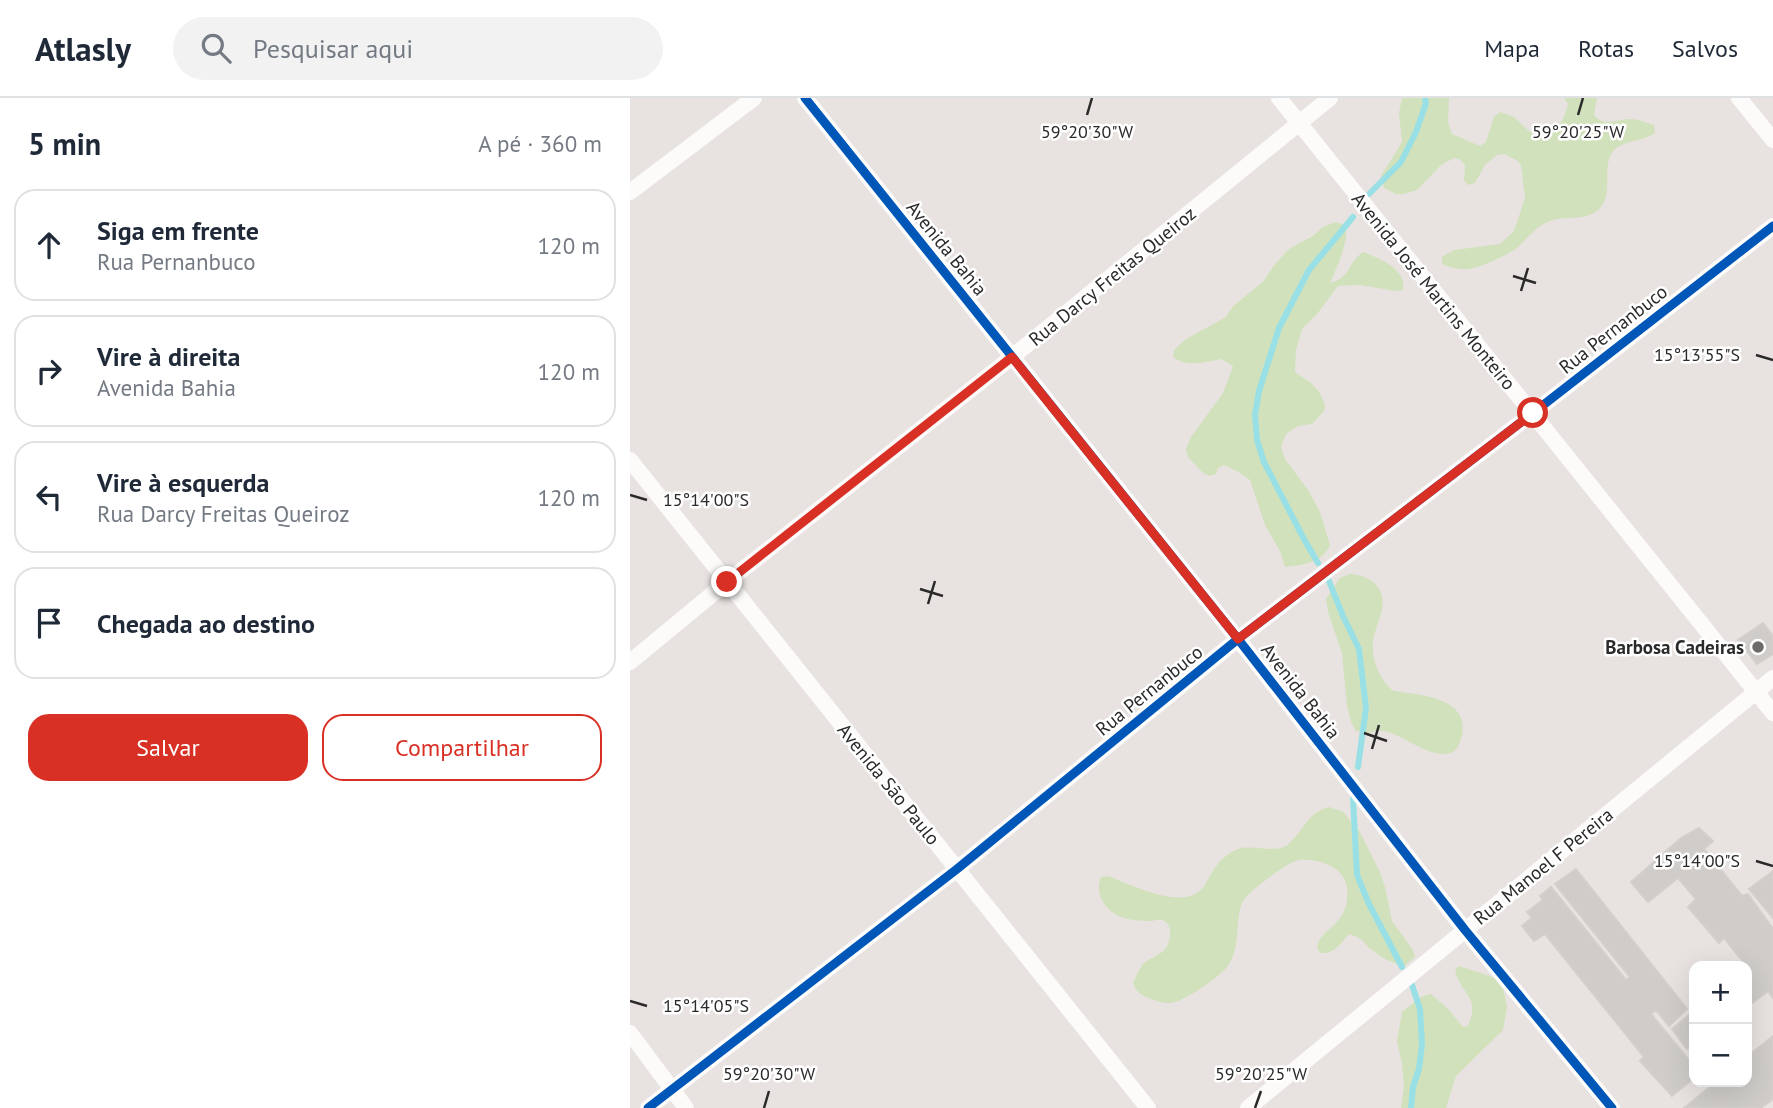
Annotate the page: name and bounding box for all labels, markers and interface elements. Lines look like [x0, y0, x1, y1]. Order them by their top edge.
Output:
search box [173, 17, 663, 80]
text: Atlasly [35, 27, 131, 70]
icon: search [197, 29, 235, 67]
text: Pesquisar aqui [253, 32, 413, 65]
text: Mapa [1484, 33, 1540, 64]
text: Rotas [1578, 33, 1634, 64]
text: Salvos [1672, 33, 1738, 64]
text: 59°20'30"W [1041, 120, 1133, 143]
text: 59°20'25"W [1532, 120, 1624, 143]
text: 5 min [28, 124, 101, 163]
text: A pé · 360 m [478, 129, 602, 158]
street label: Avenida José Martins Monteiro [1347, 187, 1521, 395]
street label: Avenida Bahia [902, 196, 992, 300]
street label: Rua Darcy Freitas Queiroz [1023, 201, 1201, 351]
text: Siga em frente [97, 214, 259, 247]
icon: ahead [30, 226, 68, 264]
text: 120 m [538, 231, 600, 260]
text: Rua Pernanbuco [97, 247, 256, 276]
street label: Rua Pernanbuco [1554, 279, 1672, 379]
text: Vire à direita [97, 340, 240, 373]
text: 15°13'55"S [1654, 343, 1740, 366]
icon: right [30, 352, 68, 390]
text: 120 m [538, 357, 600, 386]
text: Avenida Bahia [97, 373, 236, 402]
route start [1517, 397, 1548, 428]
text: Vire à esquerda [97, 466, 269, 499]
icon: left [30, 478, 68, 516]
text: 120 m [538, 483, 600, 512]
text: 15°14'00"S [663, 488, 749, 511]
text: Rua Darcy Freitas Queiroz [97, 499, 349, 528]
route end [711, 566, 742, 597]
icon: arrive [30, 604, 68, 642]
text: Chegada ao destino [97, 607, 315, 640]
place label: Barbosa Cadeiras [1605, 635, 1744, 659]
street label: Avenida Bahia [1256, 638, 1346, 744]
street label: Rua Pernanbuco [1091, 639, 1207, 741]
marker: Barbosa Cadeiras [1750, 639, 1766, 655]
button: Salvar [28, 714, 308, 781]
button: Compartilhar [322, 714, 602, 781]
street label: Avenida São Paulo [833, 718, 945, 850]
street label: Rua Manoel F Pereira [1468, 802, 1618, 930]
text: 15°14'00"S [1654, 849, 1740, 872]
map controls [1689, 961, 1752, 1087]
button: + [1689, 961, 1752, 1024]
text: 15°14'05"S [663, 994, 749, 1017]
button: − [1689, 1024, 1752, 1087]
text: 59°20'30"W [723, 1062, 815, 1085]
text: 59°20'25"W [1215, 1062, 1307, 1085]

